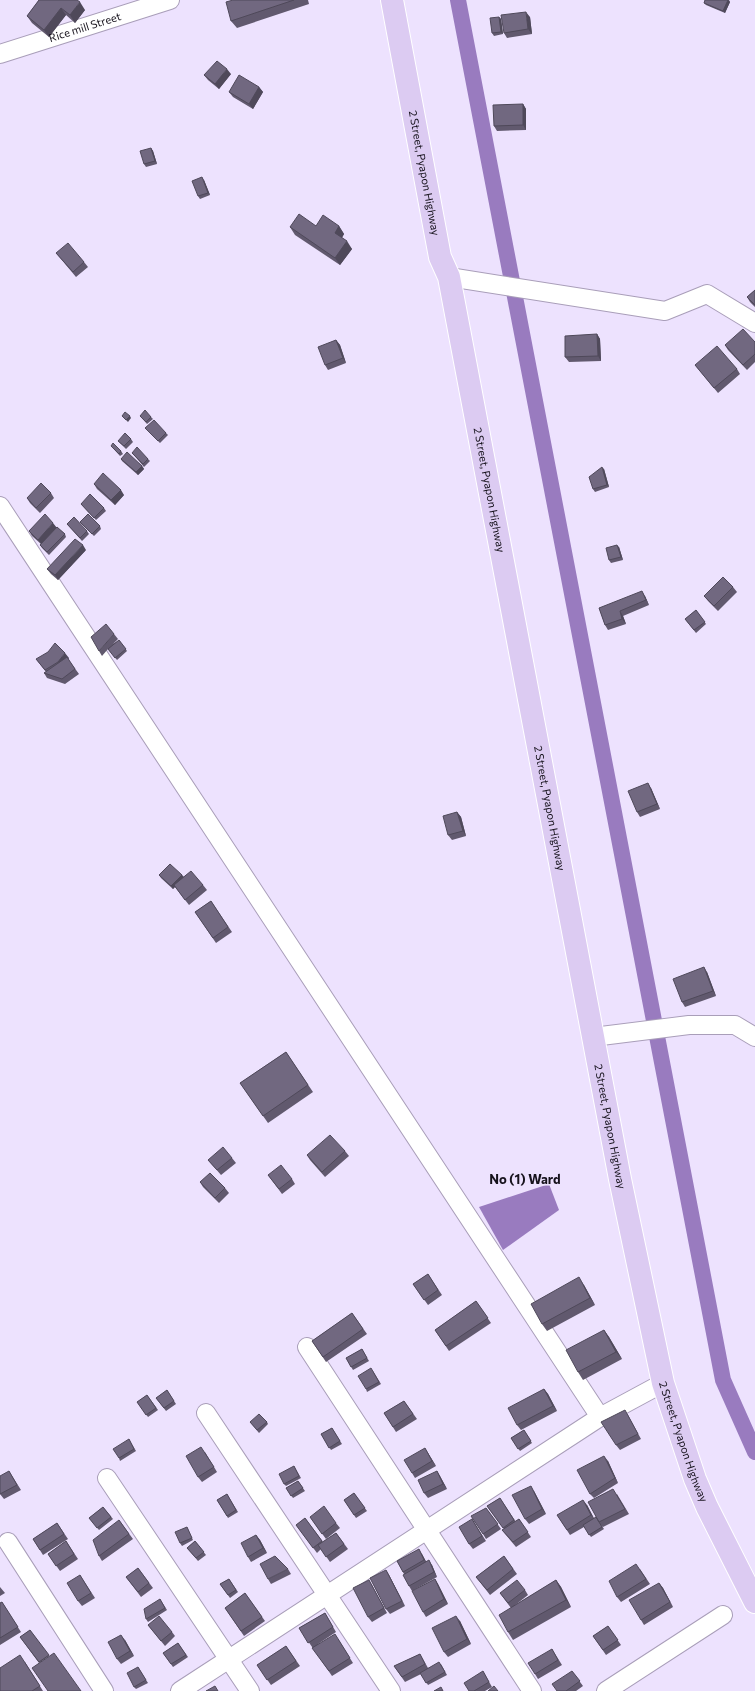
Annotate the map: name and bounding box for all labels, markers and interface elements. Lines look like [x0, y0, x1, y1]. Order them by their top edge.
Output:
street label: Rice mill Street [47, 9, 123, 44]
street label: 2 Street, Pyapon Highway [407, 109, 443, 237]
street label: 2 Street, Pyapon Highway [472, 426, 508, 554]
street label: 2 Street, Pyapon Highway [532, 744, 568, 872]
street label: 2 Street, Pyapon Highway [592, 1063, 629, 1190]
district label: No (1) Ward [489, 1171, 561, 1187]
street label: 2 Street, Pyapon Highway [657, 1379, 711, 1504]

